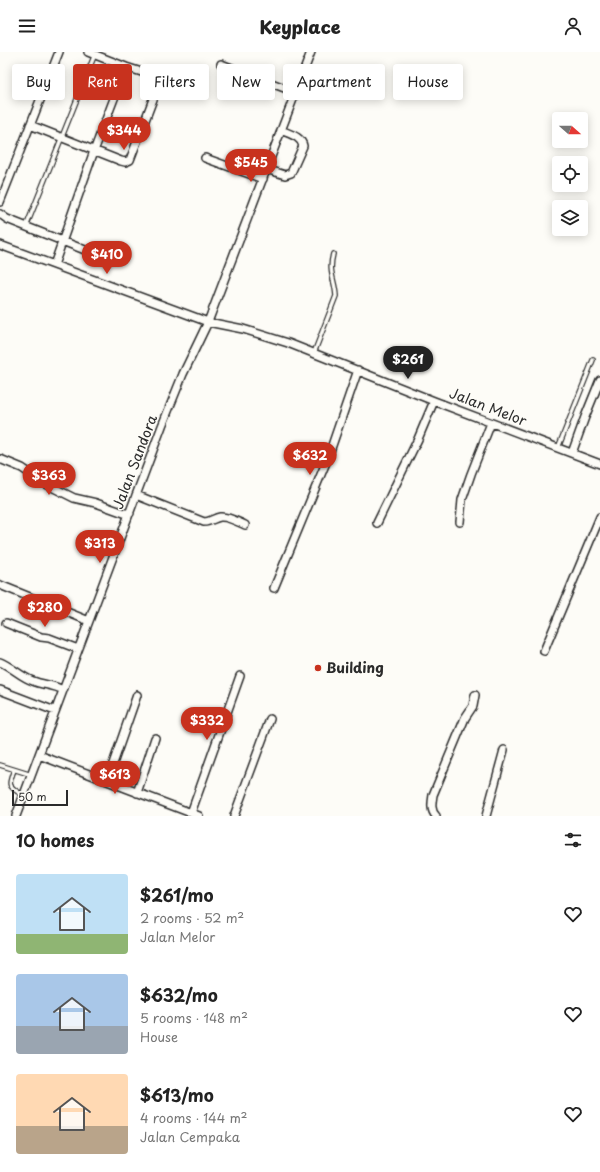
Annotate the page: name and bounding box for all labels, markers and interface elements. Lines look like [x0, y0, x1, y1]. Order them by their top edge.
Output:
text: Keyplace [259, 13, 341, 40]
icon: menu [16, 15, 38, 37]
icon: person [562, 15, 584, 37]
chip: Buy [12, 64, 65, 100]
chip: Rent [73, 64, 132, 100]
chip: Filters [140, 64, 209, 100]
chip: New [217, 64, 275, 100]
chip: Apartment [283, 64, 385, 100]
chip: House [393, 64, 463, 100]
north arrow [552, 112, 588, 148]
map controls [552, 112, 588, 236]
pin: $344 [100, 117, 148, 151]
text: $344 [107, 120, 141, 139]
pin: $545 [227, 149, 275, 183]
text: $545 [234, 152, 268, 171]
button: locate [552, 156, 588, 192]
button: layers [552, 200, 588, 236]
pin: $410 [83, 241, 131, 275]
text: $410 [91, 244, 123, 263]
pin: $261 [384, 346, 432, 380]
text: $261 [392, 349, 424, 368]
street label: Jalan Melor [447, 382, 530, 431]
street label: Jalan Sandora [107, 411, 162, 512]
pin: $632 [286, 442, 334, 476]
text: $632 [293, 445, 327, 464]
pin: $363 [25, 462, 73, 496]
text: $363 [32, 465, 66, 484]
pin: $313 [76, 530, 124, 564]
text: $313 [84, 533, 116, 552]
pin: $280 [21, 594, 69, 628]
text: $280 [27, 597, 63, 616]
place label: Building [326, 657, 384, 678]
marker: Building [313, 663, 323, 673]
pin: $332 [183, 707, 231, 741]
text: $332 [190, 710, 224, 729]
pin: $613 [91, 761, 139, 795]
text: $613 [99, 764, 131, 783]
scale bar [12, 788, 68, 807]
text: 50 m [18, 788, 47, 805]
text: 10 homes [16, 827, 94, 853]
icon: filters [562, 829, 584, 851]
text: $261/mo [140, 882, 213, 908]
icon: home [48, 890, 96, 938]
icon: heart [562, 903, 584, 925]
text: 2 rooms · 52 m² [140, 908, 244, 927]
text: Jalan Melor [140, 927, 215, 946]
text: $632/mo [140, 982, 218, 1008]
icon: home [48, 990, 96, 1038]
icon: heart [562, 1003, 584, 1025]
text: 5 rooms · 148 m² [140, 1008, 248, 1027]
text: House [140, 1027, 178, 1046]
text: $613/mo [140, 1082, 214, 1108]
icon: home [48, 1090, 96, 1138]
icon: heart [562, 1103, 584, 1125]
text: 4 rooms · 144 m² [140, 1108, 248, 1127]
text: Jalan Cempaka [140, 1127, 240, 1146]

